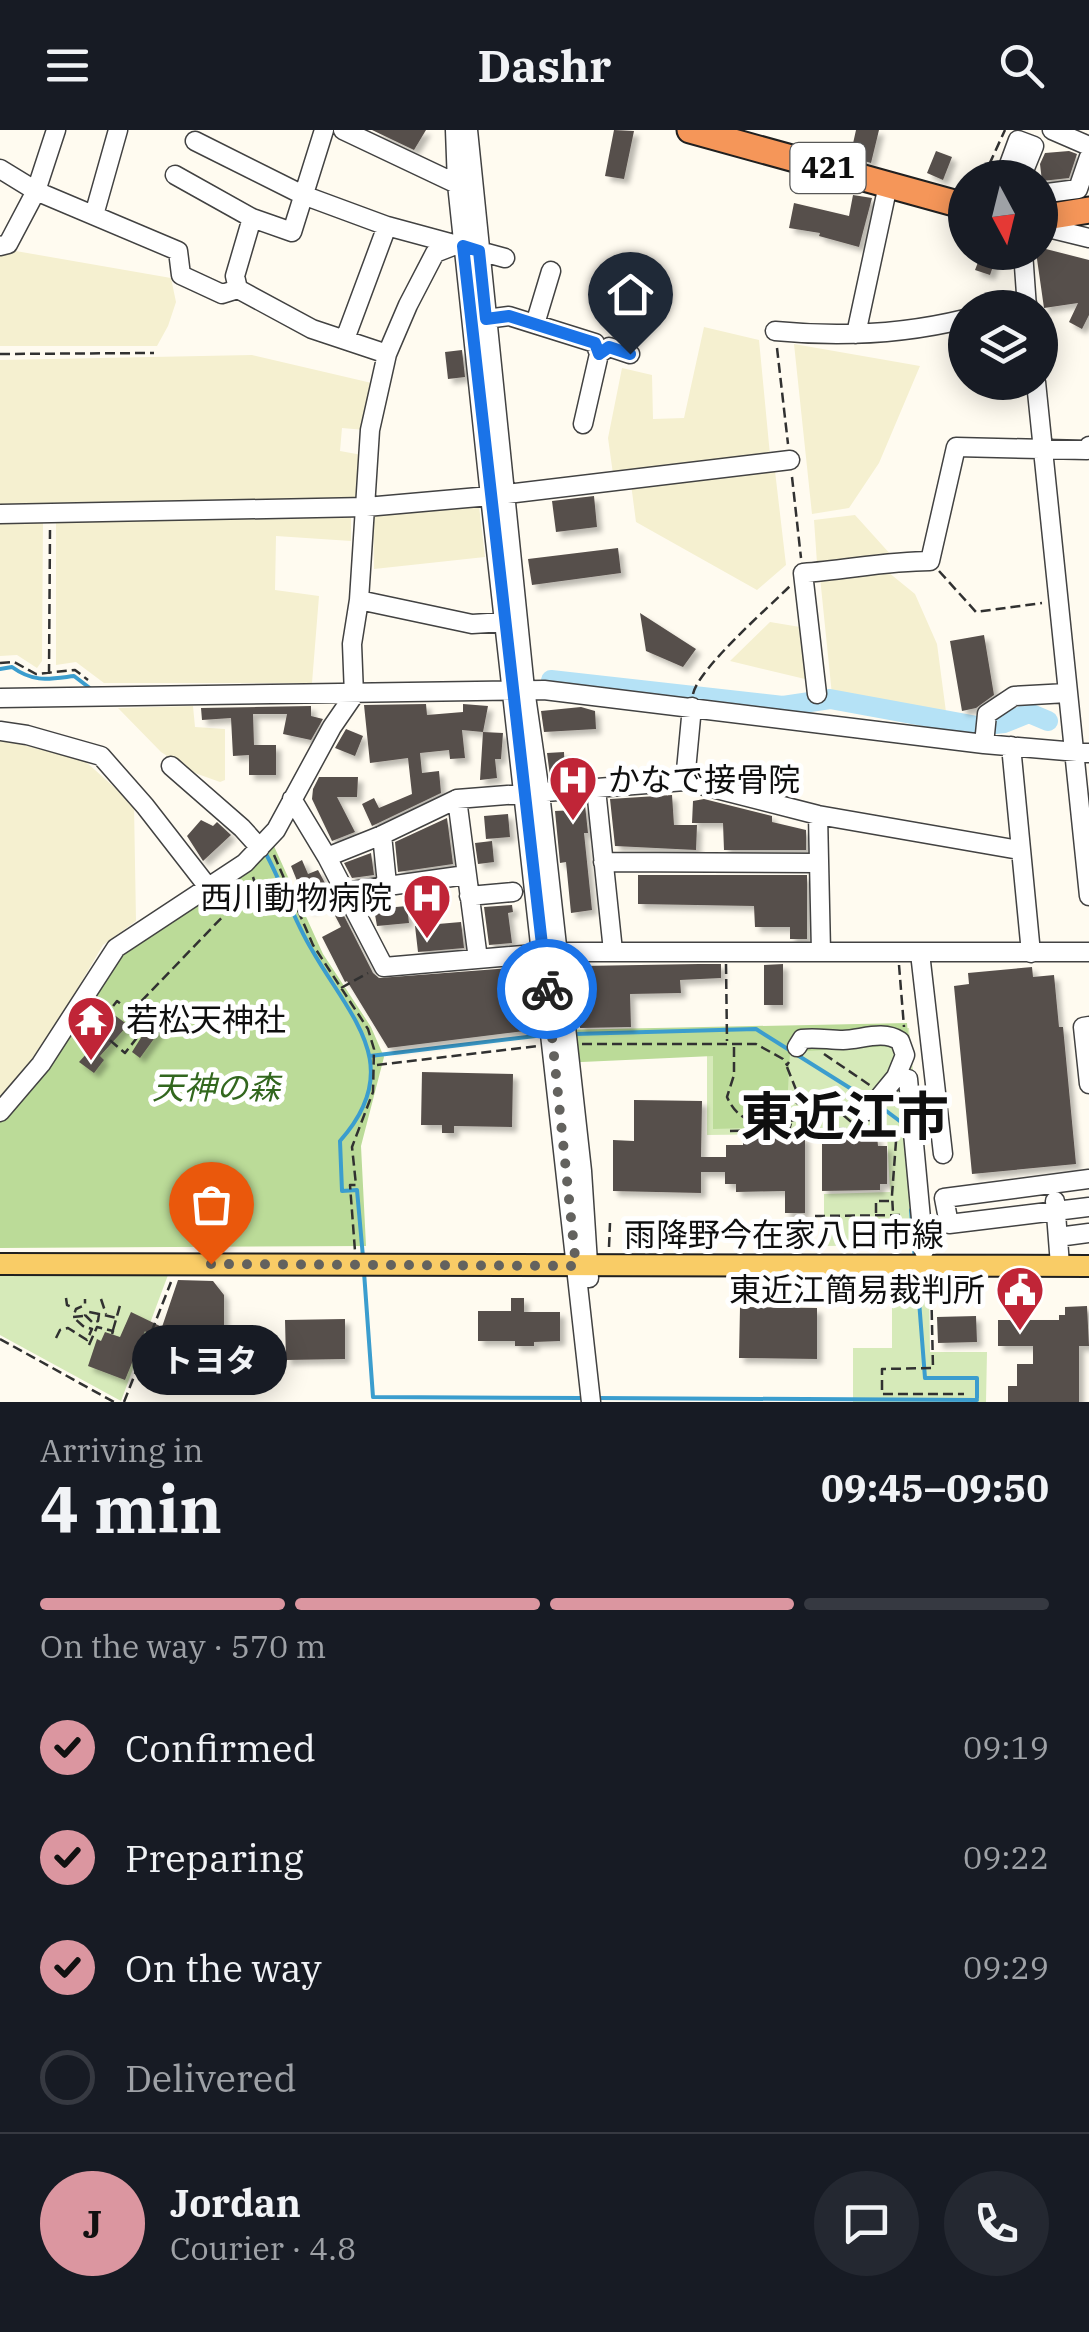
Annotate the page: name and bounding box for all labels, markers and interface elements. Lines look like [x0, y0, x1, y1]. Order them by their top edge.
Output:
text: Dashr [477, 36, 612, 94]
icon: menu [40, 38, 95, 93]
icon: search [994, 38, 1049, 93]
road number: 421 [790, 143, 866, 193]
north arrow [948, 160, 1058, 270]
map controls [948, 160, 1058, 400]
pin [588, 252, 673, 355]
icon: home [603, 267, 658, 322]
button: layers [948, 290, 1058, 400]
hospital icon: かなで接骨院 [547, 754, 599, 822]
place label: かなで接骨院 [608, 758, 800, 800]
hospital icon: 西川動物病院 [401, 872, 453, 940]
place label: 西川動物病院 [200, 876, 392, 918]
courier [497, 939, 597, 1039]
icon: bike [520, 962, 575, 1017]
temple icon: 若松天神社 [65, 994, 117, 1062]
place label: 若松天神社 [126, 998, 286, 1040]
park label: 天神の森 [152, 1066, 283, 1108]
district label: 東近江市 [741, 1082, 949, 1149]
pin [169, 1162, 254, 1265]
icon: bag [184, 1177, 239, 1232]
street label: 雨降野今在家八日市線 [624, 1213, 944, 1255]
public building icon: 東近江簡易裁判所 [994, 1264, 1046, 1332]
place label: 東近江簡易裁判所 [729, 1268, 985, 1310]
callout: トヨタ [134, 1324, 288, 1394]
text: トヨタ [161, 1339, 258, 1381]
text: Arriving in [40, 1429, 203, 1471]
text: 09:45–09:50 [821, 1463, 1049, 1512]
text: 4 min [40, 1466, 222, 1551]
text: On the way · 570 m [40, 1625, 326, 1667]
icon: check [40, 1720, 95, 1775]
text: Confirmed [125, 1723, 316, 1772]
text: 09:19 [963, 1726, 1049, 1768]
icon: check [40, 1830, 95, 1885]
text: Preparing [125, 1833, 304, 1882]
text: 09:22 [963, 1836, 1049, 1878]
icon: check [40, 1940, 95, 1995]
text: On the way [125, 1943, 322, 1992]
text: 09:29 [963, 1946, 1049, 1988]
text: Delivered [125, 2053, 297, 2102]
button: chat [814, 2171, 919, 2276]
button: phone [944, 2171, 1049, 2276]
text: Jordan [170, 2178, 301, 2227]
text: J [83, 2199, 102, 2248]
text: Courier · 4.8 [170, 2227, 356, 2269]

